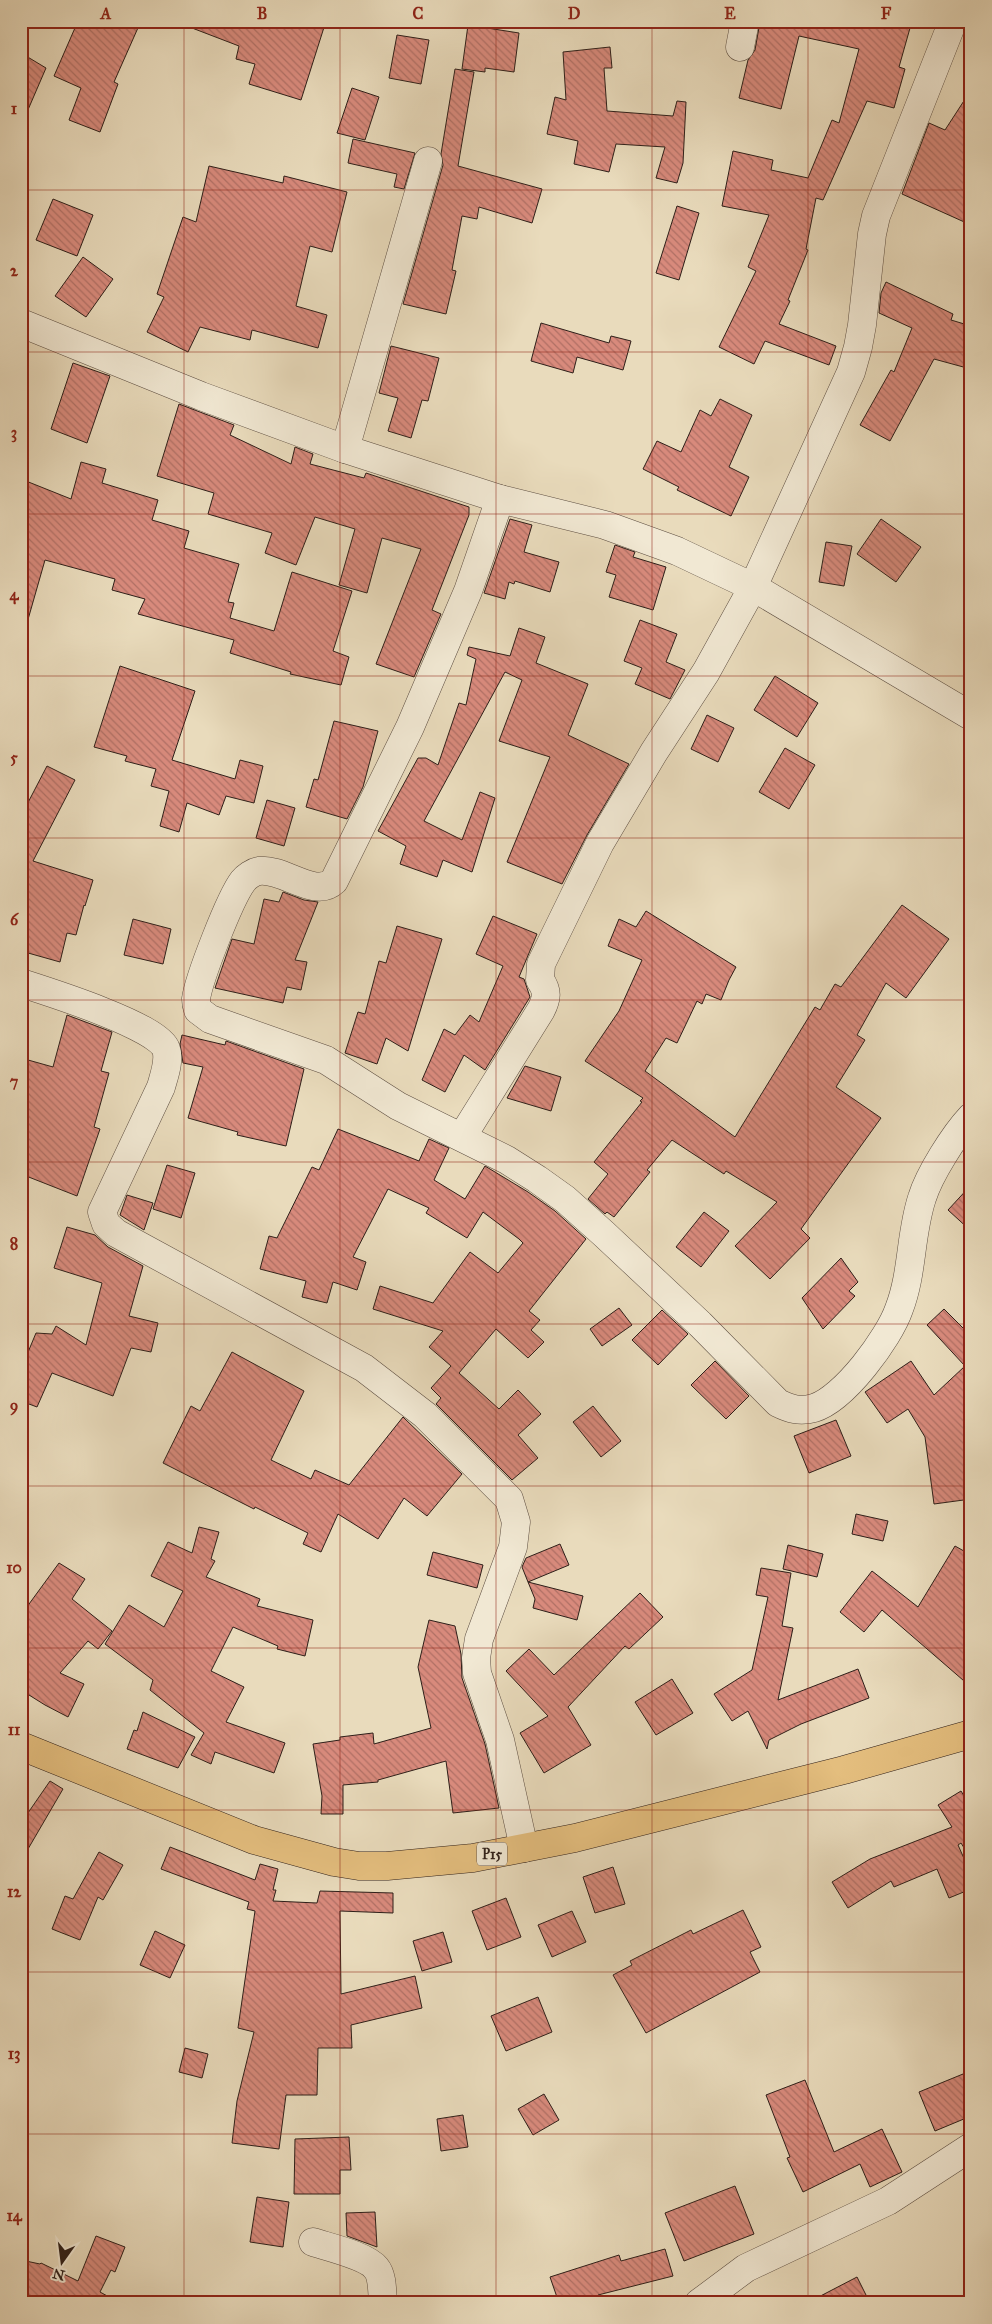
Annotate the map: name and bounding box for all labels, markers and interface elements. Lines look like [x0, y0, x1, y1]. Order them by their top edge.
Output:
text: A [100, 4, 112, 23]
text: B [257, 4, 267, 23]
text: C [413, 4, 424, 23]
text: D [568, 4, 581, 23]
text: E [724, 4, 736, 23]
text: F [881, 4, 892, 23]
text: 1 [11, 99, 18, 118]
text: 2 [10, 261, 19, 280]
text: 3 [11, 423, 17, 443]
text: 4 [10, 585, 20, 605]
text: 5 [10, 748, 18, 767]
text: 6 [10, 910, 19, 929]
text: 7 [10, 1072, 19, 1091]
text: 8 [10, 1234, 18, 1253]
text: 9 [10, 1396, 18, 1416]
text: 10 [6, 1558, 22, 1577]
text: 11 [8, 1720, 21, 1739]
road number: P15 [477, 1842, 507, 1866]
text: 12 [7, 1882, 22, 1901]
text: 13 [8, 2044, 20, 2064]
text: 14 [6, 2206, 23, 2226]
north arrow [38, 2236, 88, 2286]
text: N [51, 2264, 67, 2284]

